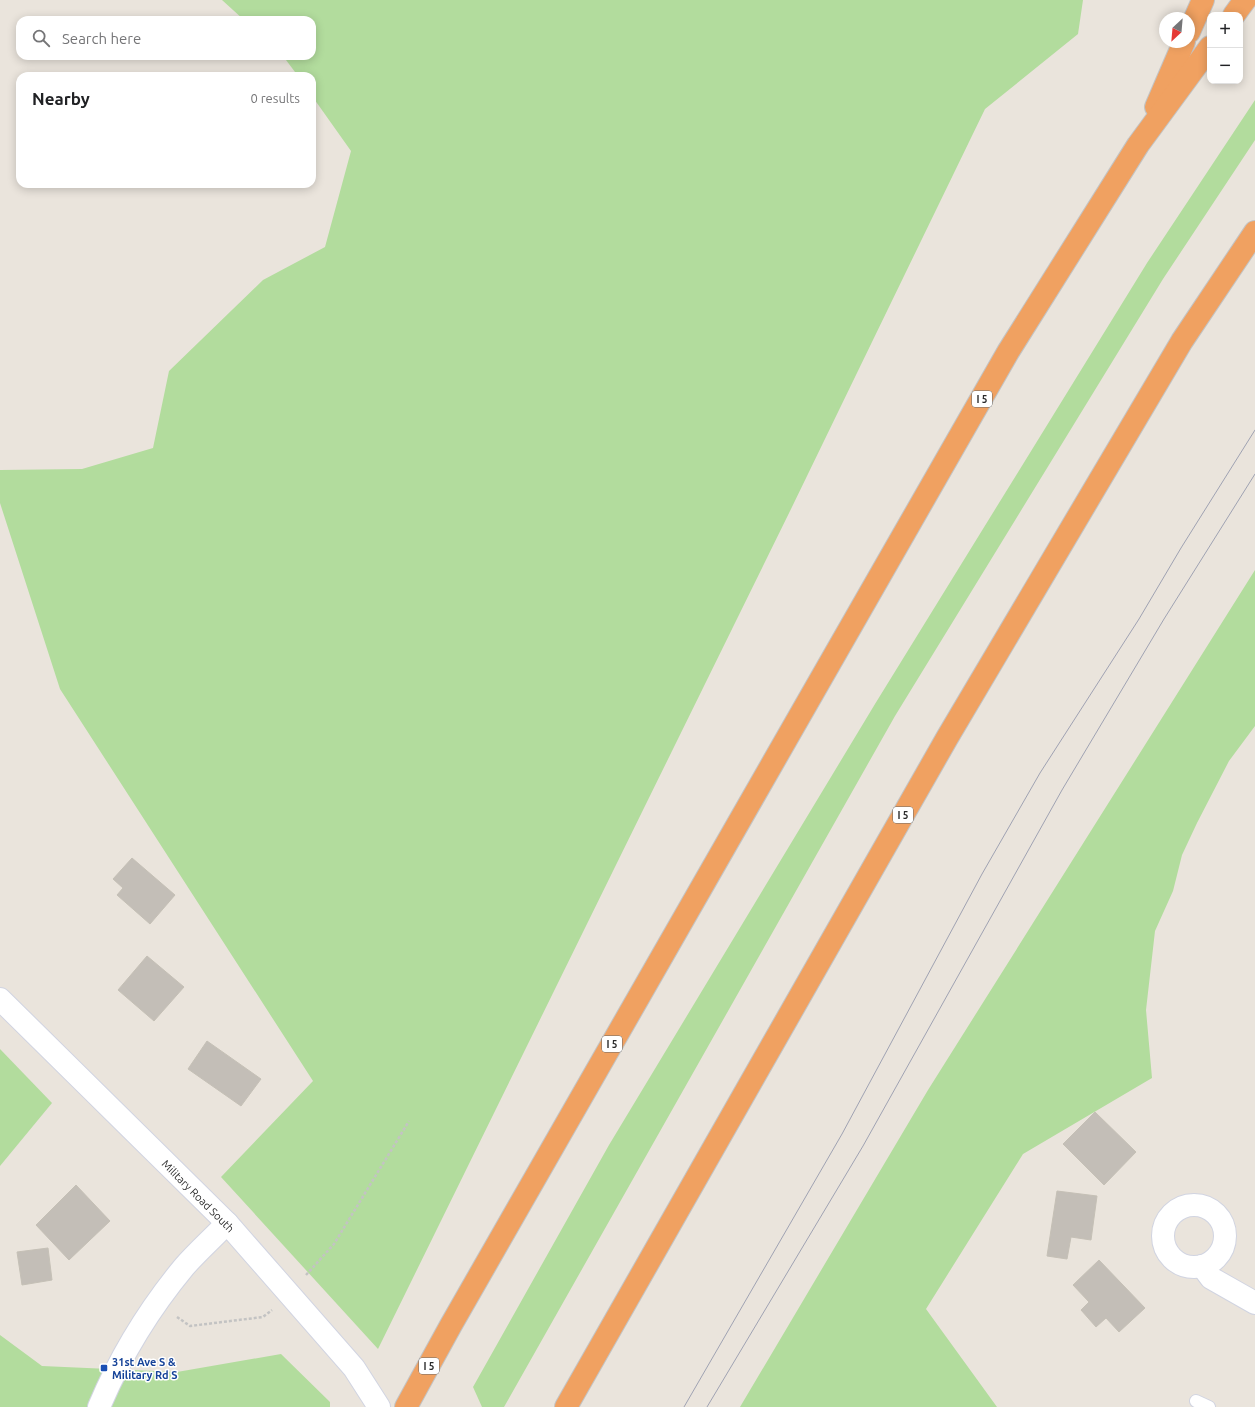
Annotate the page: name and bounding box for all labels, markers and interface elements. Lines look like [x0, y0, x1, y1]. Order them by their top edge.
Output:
north arrow [1159, 12, 1195, 48]
map controls [1207, 12, 1243, 84]
button: + [1207, 12, 1243, 48]
search box [16, 16, 316, 60]
icon: search [30, 27, 52, 49]
text: Search here [62, 30, 141, 47]
button: − [1207, 48, 1243, 84]
text: Nearby [32, 89, 90, 108]
text: 0 results [250, 91, 300, 105]
road number: I 5 [972, 391, 992, 407]
road number: I 5 [893, 807, 913, 823]
road number: I 5 [602, 1036, 622, 1052]
street label: Military Road South [159, 1157, 237, 1235]
place label: 31st Ave S & Military Rd S [112, 1356, 178, 1381]
road number: I 5 [419, 1358, 439, 1374]
marker: 31st Ave S & Military Rd S [99, 1363, 109, 1373]

